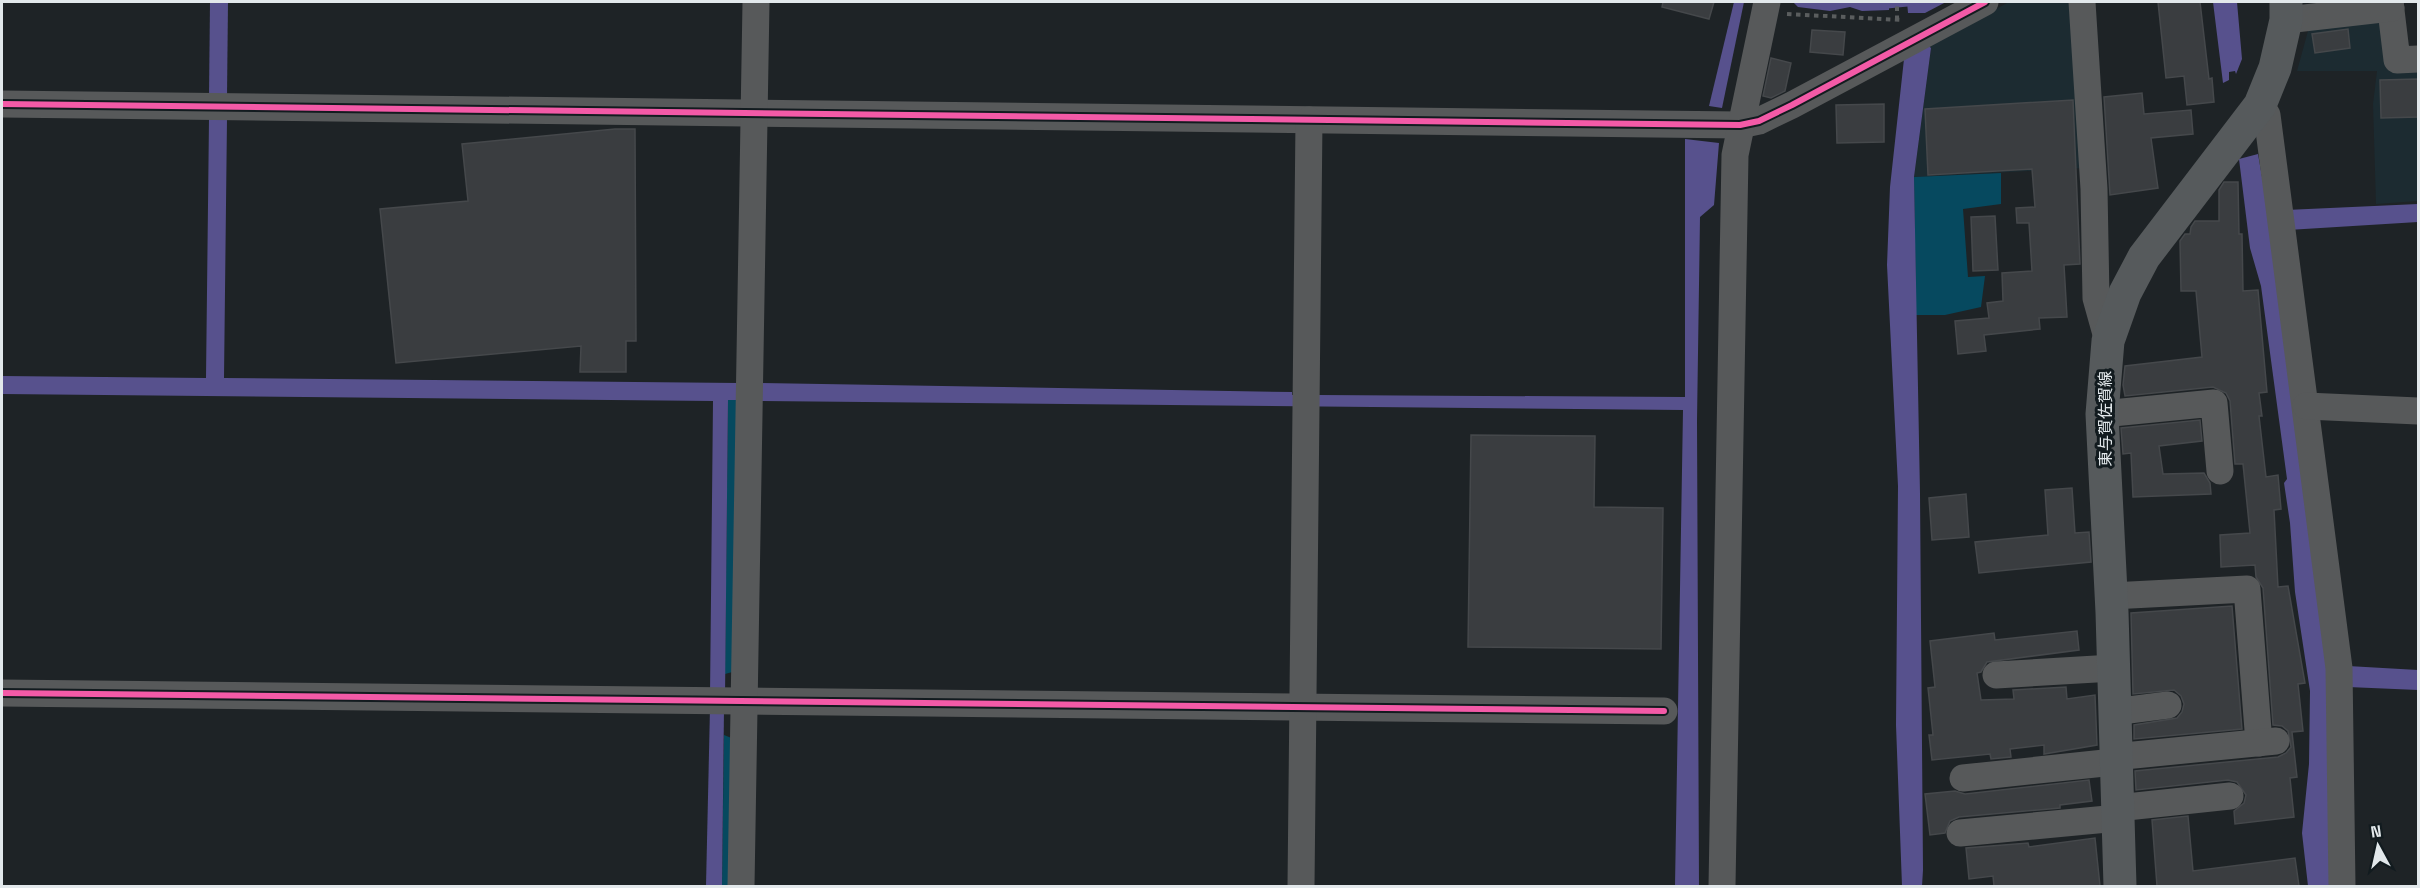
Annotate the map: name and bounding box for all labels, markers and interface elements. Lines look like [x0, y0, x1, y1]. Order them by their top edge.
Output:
street label: 東与賀佐賀線 [2095, 371, 2116, 467]
north arrow [2348, 816, 2408, 876]
text: N [2369, 820, 2383, 843]

